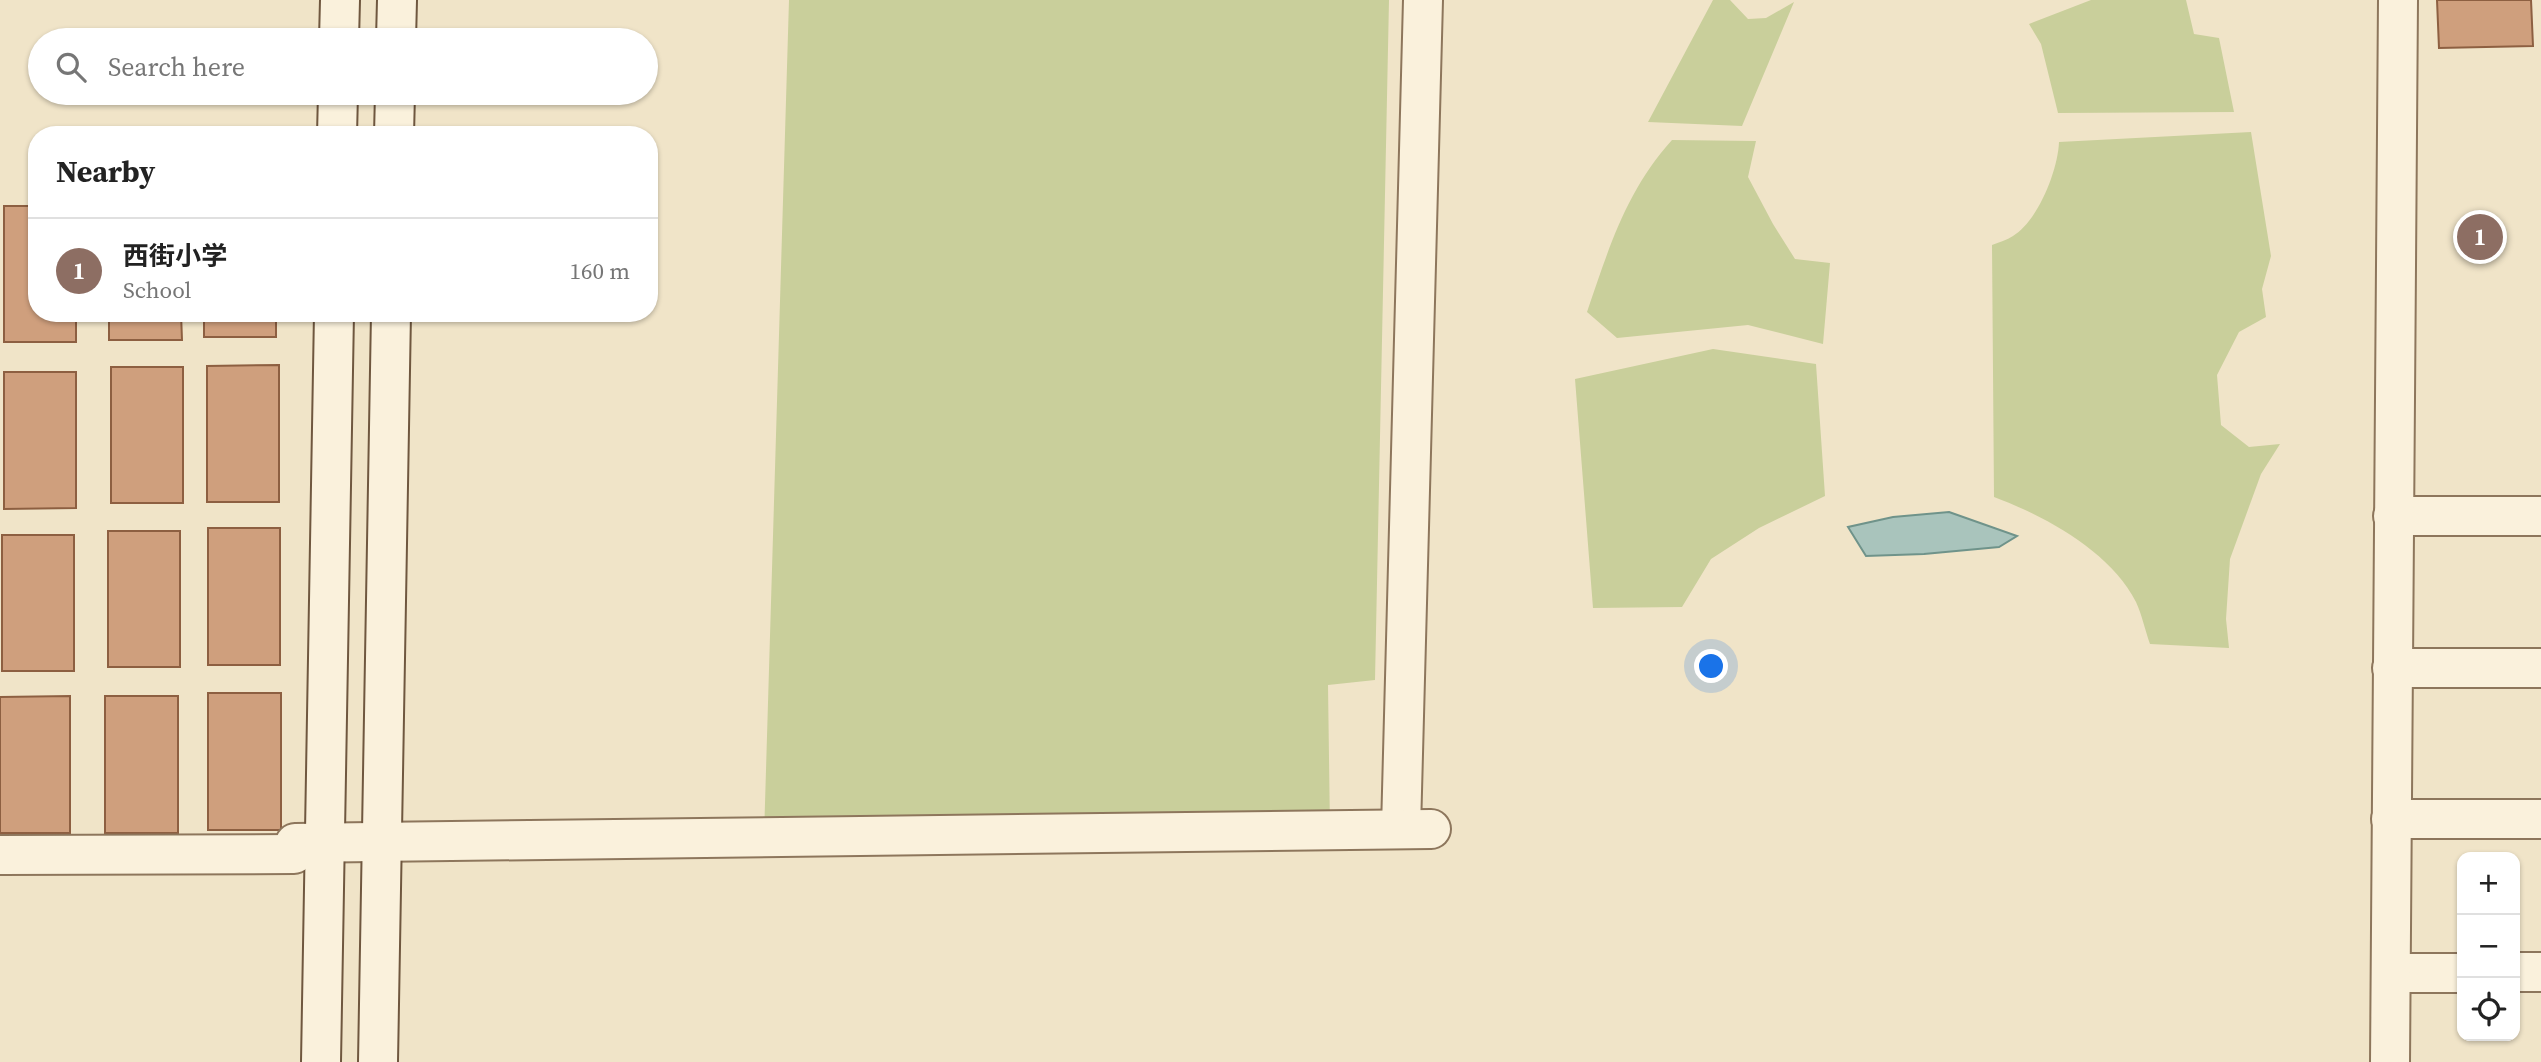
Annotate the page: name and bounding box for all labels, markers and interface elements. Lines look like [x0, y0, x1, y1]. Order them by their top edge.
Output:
search box [28, 28, 658, 105]
icon: search [52, 48, 90, 86]
text: Search here [108, 49, 245, 85]
text: Nearby [56, 151, 155, 192]
pin: 1 [2457, 211, 2503, 263]
text: 西街小学 [123, 238, 227, 274]
text: 1 [73, 255, 85, 287]
text: 160 m [569, 255, 630, 287]
text: School [123, 274, 191, 306]
your location [1694, 649, 1728, 683]
map controls [2457, 852, 2520, 1041]
button: + [2457, 852, 2520, 915]
button: − [2457, 915, 2520, 978]
button: locate [2457, 978, 2520, 1041]

